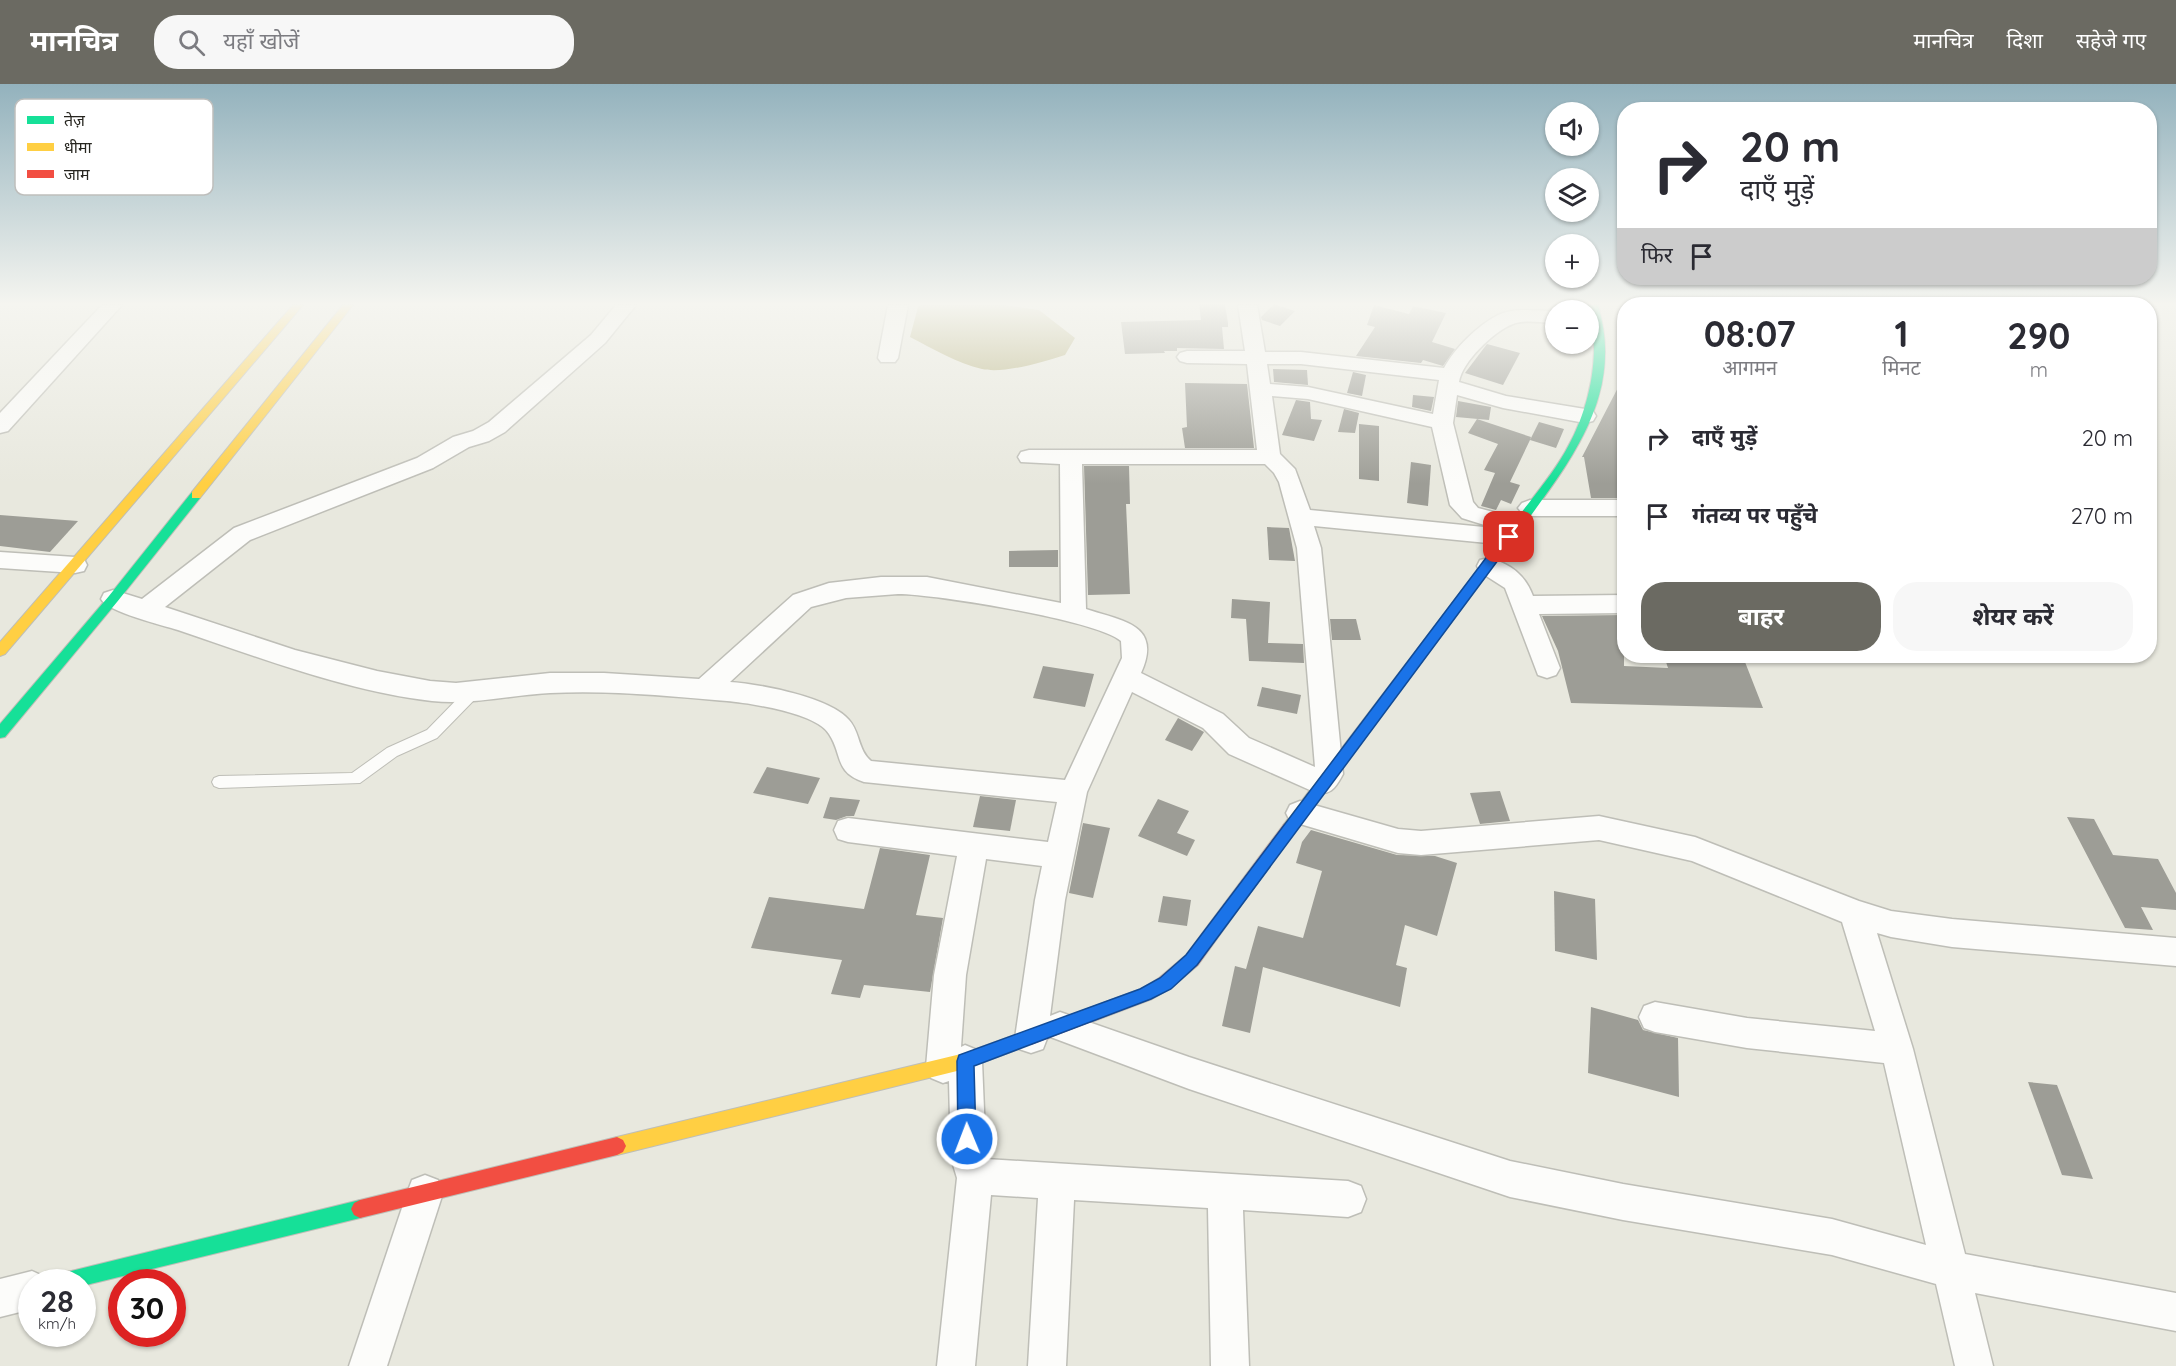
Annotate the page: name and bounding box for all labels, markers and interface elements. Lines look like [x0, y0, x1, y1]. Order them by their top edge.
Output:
search box [154, 15, 574, 69]
text: मानचित्र [30, 23, 118, 58]
icon: search [175, 26, 208, 59]
text: यहाँ खोजें [223, 27, 299, 55]
text: मानचित्र [1914, 27, 1974, 53]
text: दिशा [2007, 27, 2043, 53]
text: सहेजे गए [2076, 27, 2146, 53]
legend [15, 99, 213, 195]
map controls [1545, 102, 1599, 354]
button: sound [1545, 102, 1599, 156]
text: तेज़ [64, 110, 86, 130]
text: 20 m [1740, 120, 1840, 173]
icon: right [1641, 126, 1719, 204]
text: धीमा [64, 137, 93, 157]
text: जाम [64, 164, 90, 184]
button: layers [1545, 168, 1599, 222]
text: दाएँ मुड़ें [1740, 172, 1814, 206]
button: + [1545, 234, 1599, 288]
icon: arrive [1685, 240, 1718, 273]
text: फिर [1641, 241, 1673, 269]
button: − [1545, 300, 1599, 354]
text: 08:07 [1704, 311, 1796, 356]
text: 1 [1895, 311, 1909, 356]
text: 290 [2007, 313, 2070, 358]
text: आगमन [1722, 355, 1777, 380]
text: मिनट [1882, 355, 1921, 380]
text: m [2030, 357, 2048, 382]
icon: right [1641, 422, 1674, 455]
text: दाएँ मुड़ें [1692, 423, 1757, 451]
text: 20 m [2082, 424, 2133, 452]
icon: arrive [1641, 500, 1674, 533]
text: गंतव्य पर पहुँचे [1692, 501, 1817, 529]
text: 270 m [2071, 502, 2133, 530]
pin [1483, 511, 1534, 562]
icon: arrive [1492, 520, 1525, 553]
button: बाहर [1641, 582, 1881, 651]
button: शेयर करें [1893, 582, 2133, 651]
position arrow [935, 1107, 999, 1171]
speed limit sign: 30 [108, 1269, 186, 1347]
text: 28 [40, 1282, 74, 1320]
text: km/h [38, 1314, 76, 1333]

